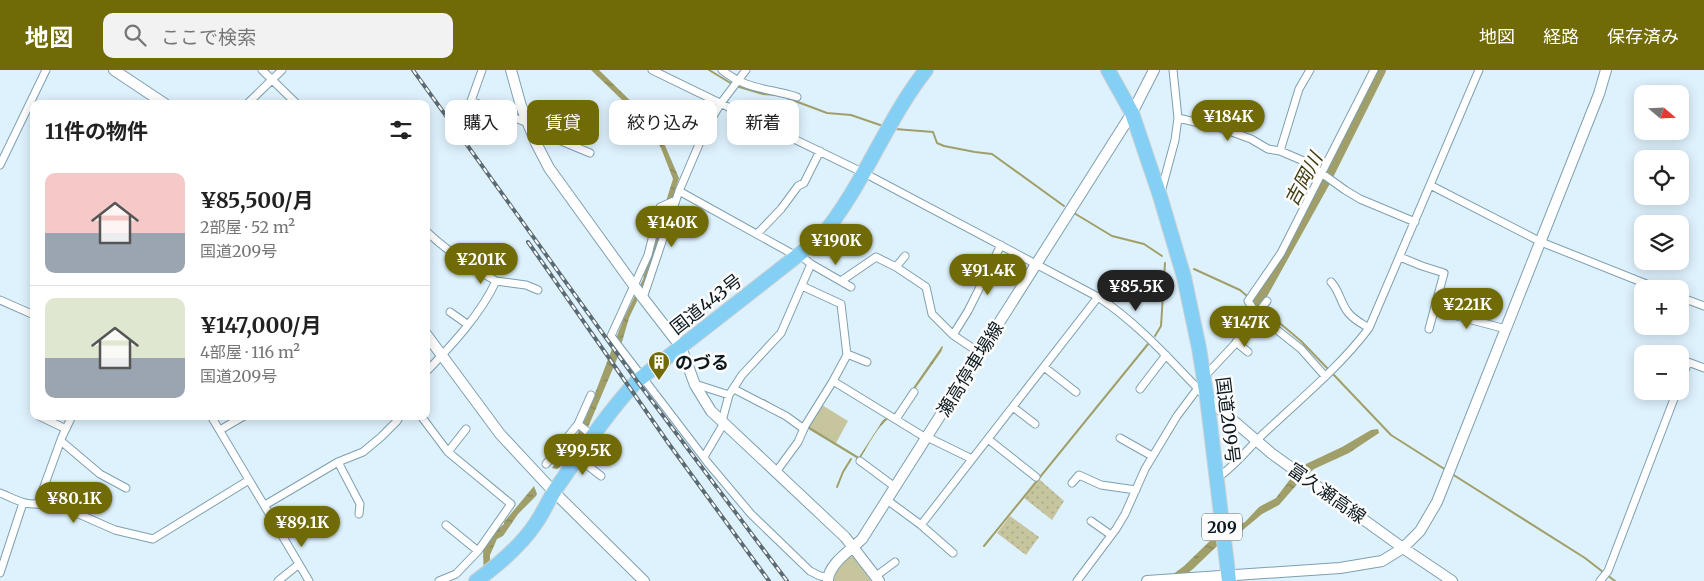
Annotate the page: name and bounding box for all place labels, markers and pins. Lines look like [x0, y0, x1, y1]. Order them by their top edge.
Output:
pin: ¥184K [1193, 100, 1263, 142]
pin: ¥140K [637, 206, 707, 248]
pin: ¥190K [801, 224, 871, 266]
pin: ¥201K [446, 242, 516, 285]
pin: ¥91.4K [947, 254, 1029, 296]
pin: ¥85.5K [1095, 270, 1177, 312]
pin: ¥221K [1432, 288, 1502, 330]
pin: ¥147K [1210, 306, 1280, 348]
building icon: のづる [647, 350, 671, 381]
place label: のづる [675, 351, 729, 374]
pin: ¥99.5K [542, 434, 624, 476]
pin: ¥80.1K [33, 482, 115, 524]
pin: ¥89.1K [261, 506, 343, 548]

